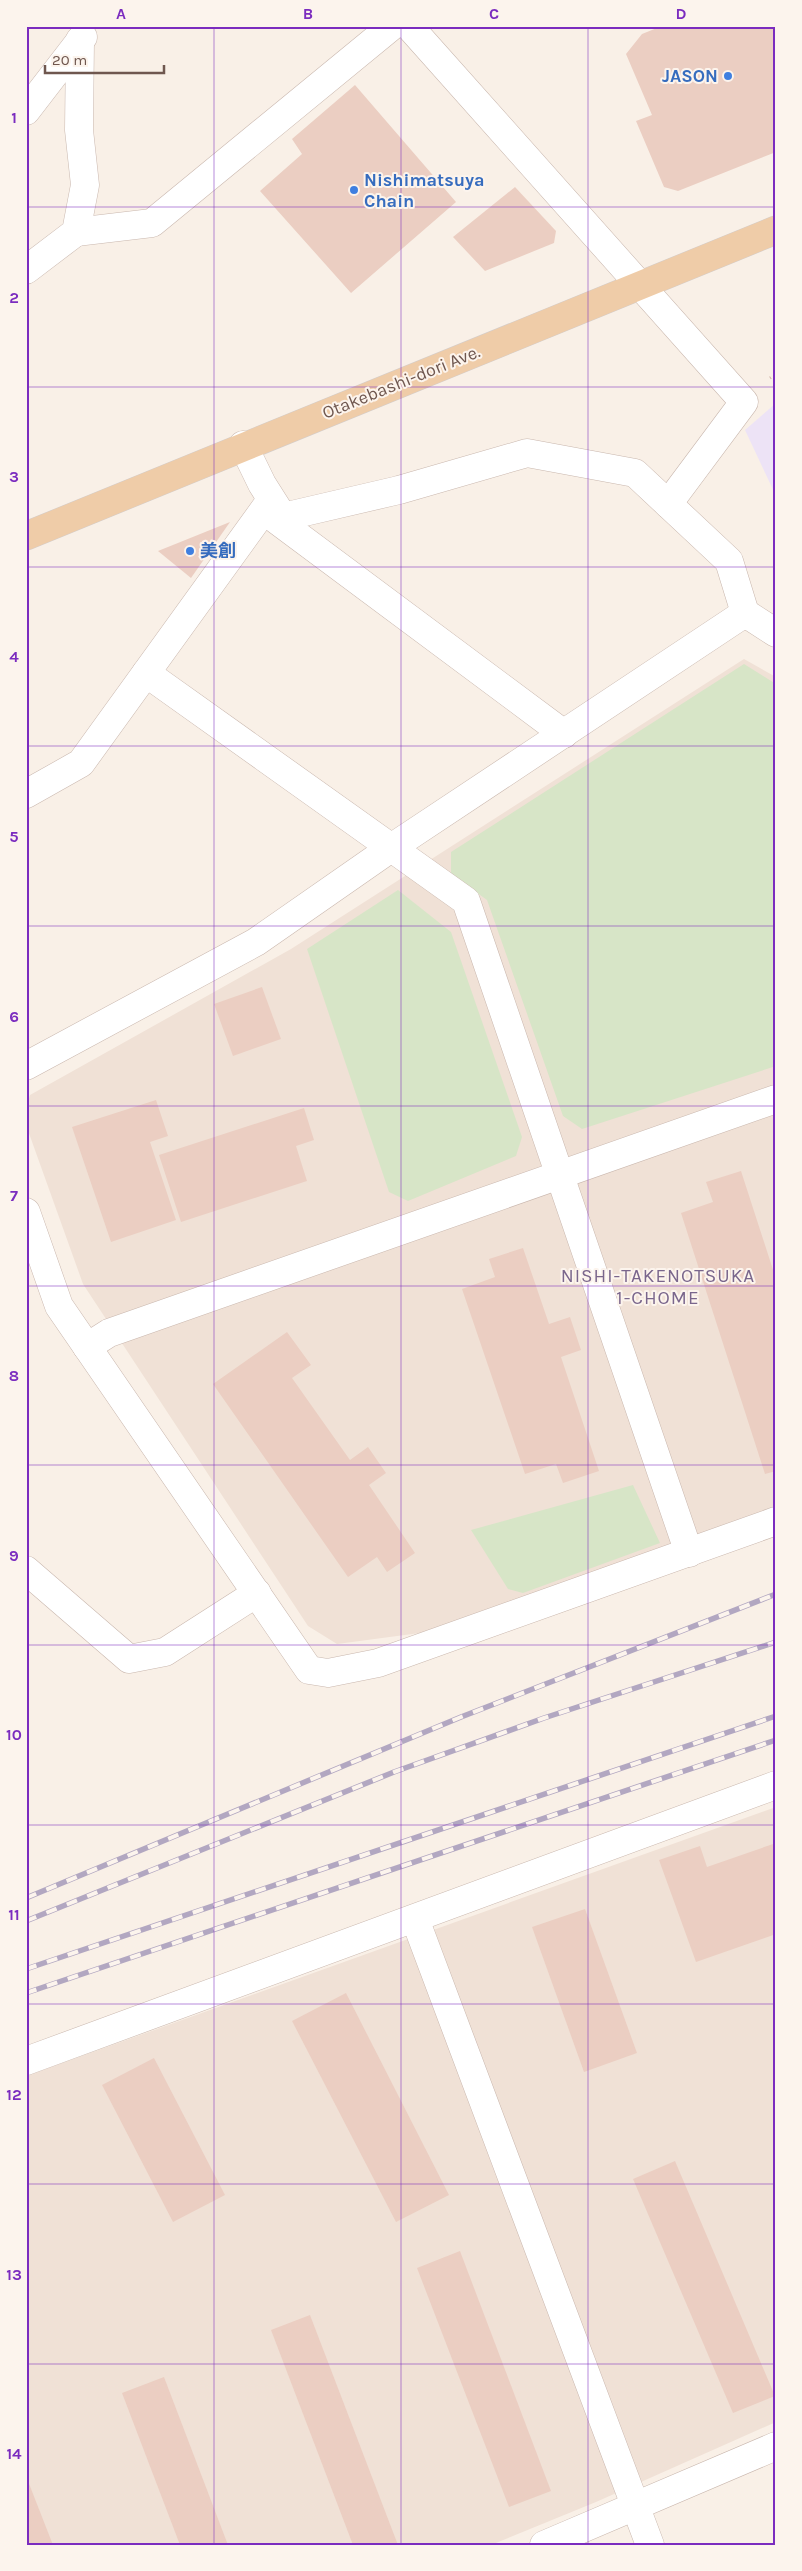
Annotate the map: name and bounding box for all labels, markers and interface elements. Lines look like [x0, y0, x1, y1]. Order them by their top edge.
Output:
text: A [116, 4, 126, 23]
text: B [303, 4, 313, 23]
text: C [489, 4, 499, 23]
text: D [676, 4, 687, 23]
scale bar [45, 42, 164, 74]
text: 20 m [52, 51, 87, 69]
place label: JASON [662, 65, 718, 87]
marker: JASON [722, 70, 734, 82]
text: 1 [11, 108, 17, 127]
place label: Nishimatsuya Chain [364, 169, 485, 212]
marker: Nishimatsuya Chain [348, 184, 360, 196]
text: 2 [9, 288, 19, 307]
street label: Otakebashi-dori Ave. [319, 340, 483, 424]
text: 3 [9, 467, 19, 486]
place label: 美創 [200, 540, 236, 562]
marker: 美創 [184, 545, 196, 557]
text: 4 [9, 647, 19, 666]
text: 5 [9, 827, 19, 846]
text: 6 [9, 1007, 19, 1026]
text: 7 [10, 1186, 18, 1205]
district label: NISHI-TAKENOTSUKA 1-CHOME [561, 1265, 755, 1309]
text: 8 [9, 1366, 19, 1385]
text: 9 [9, 1546, 19, 1565]
text: 10 [6, 1725, 22, 1744]
text: 11 [8, 1905, 20, 1924]
text: 12 [6, 2085, 22, 2104]
text: 13 [6, 2265, 22, 2284]
text: 14 [6, 2444, 22, 2463]

